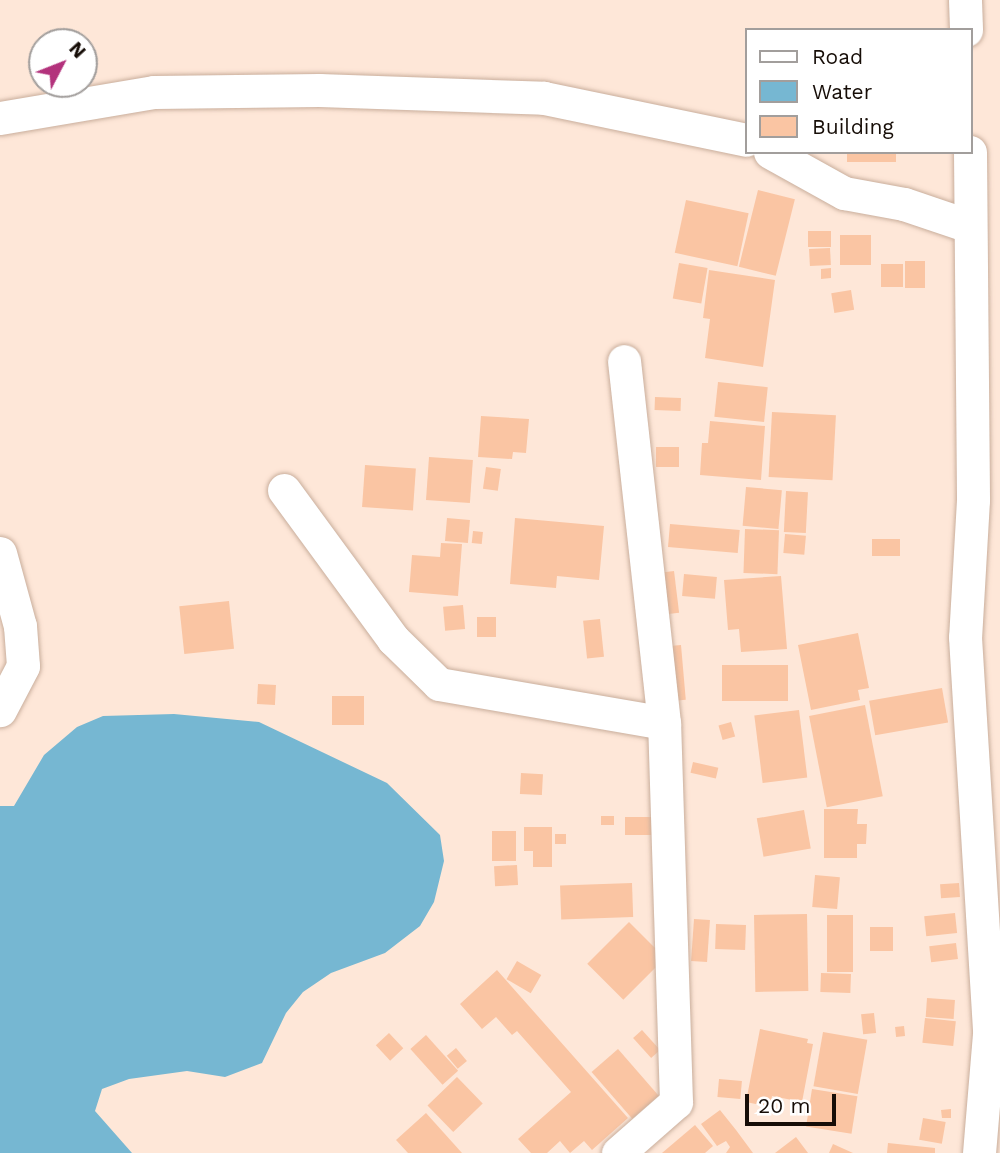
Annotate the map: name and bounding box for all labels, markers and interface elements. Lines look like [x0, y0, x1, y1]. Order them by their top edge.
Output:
north arrow [28, 28, 98, 98]
legend [744, 28, 972, 154]
text: N [64, 37, 91, 63]
text: Road [812, 44, 863, 69]
text: Water [812, 79, 872, 104]
text: Building [812, 114, 894, 139]
scale bar [748, 1080, 839, 1124]
text: 20 m [758, 1093, 810, 1118]

